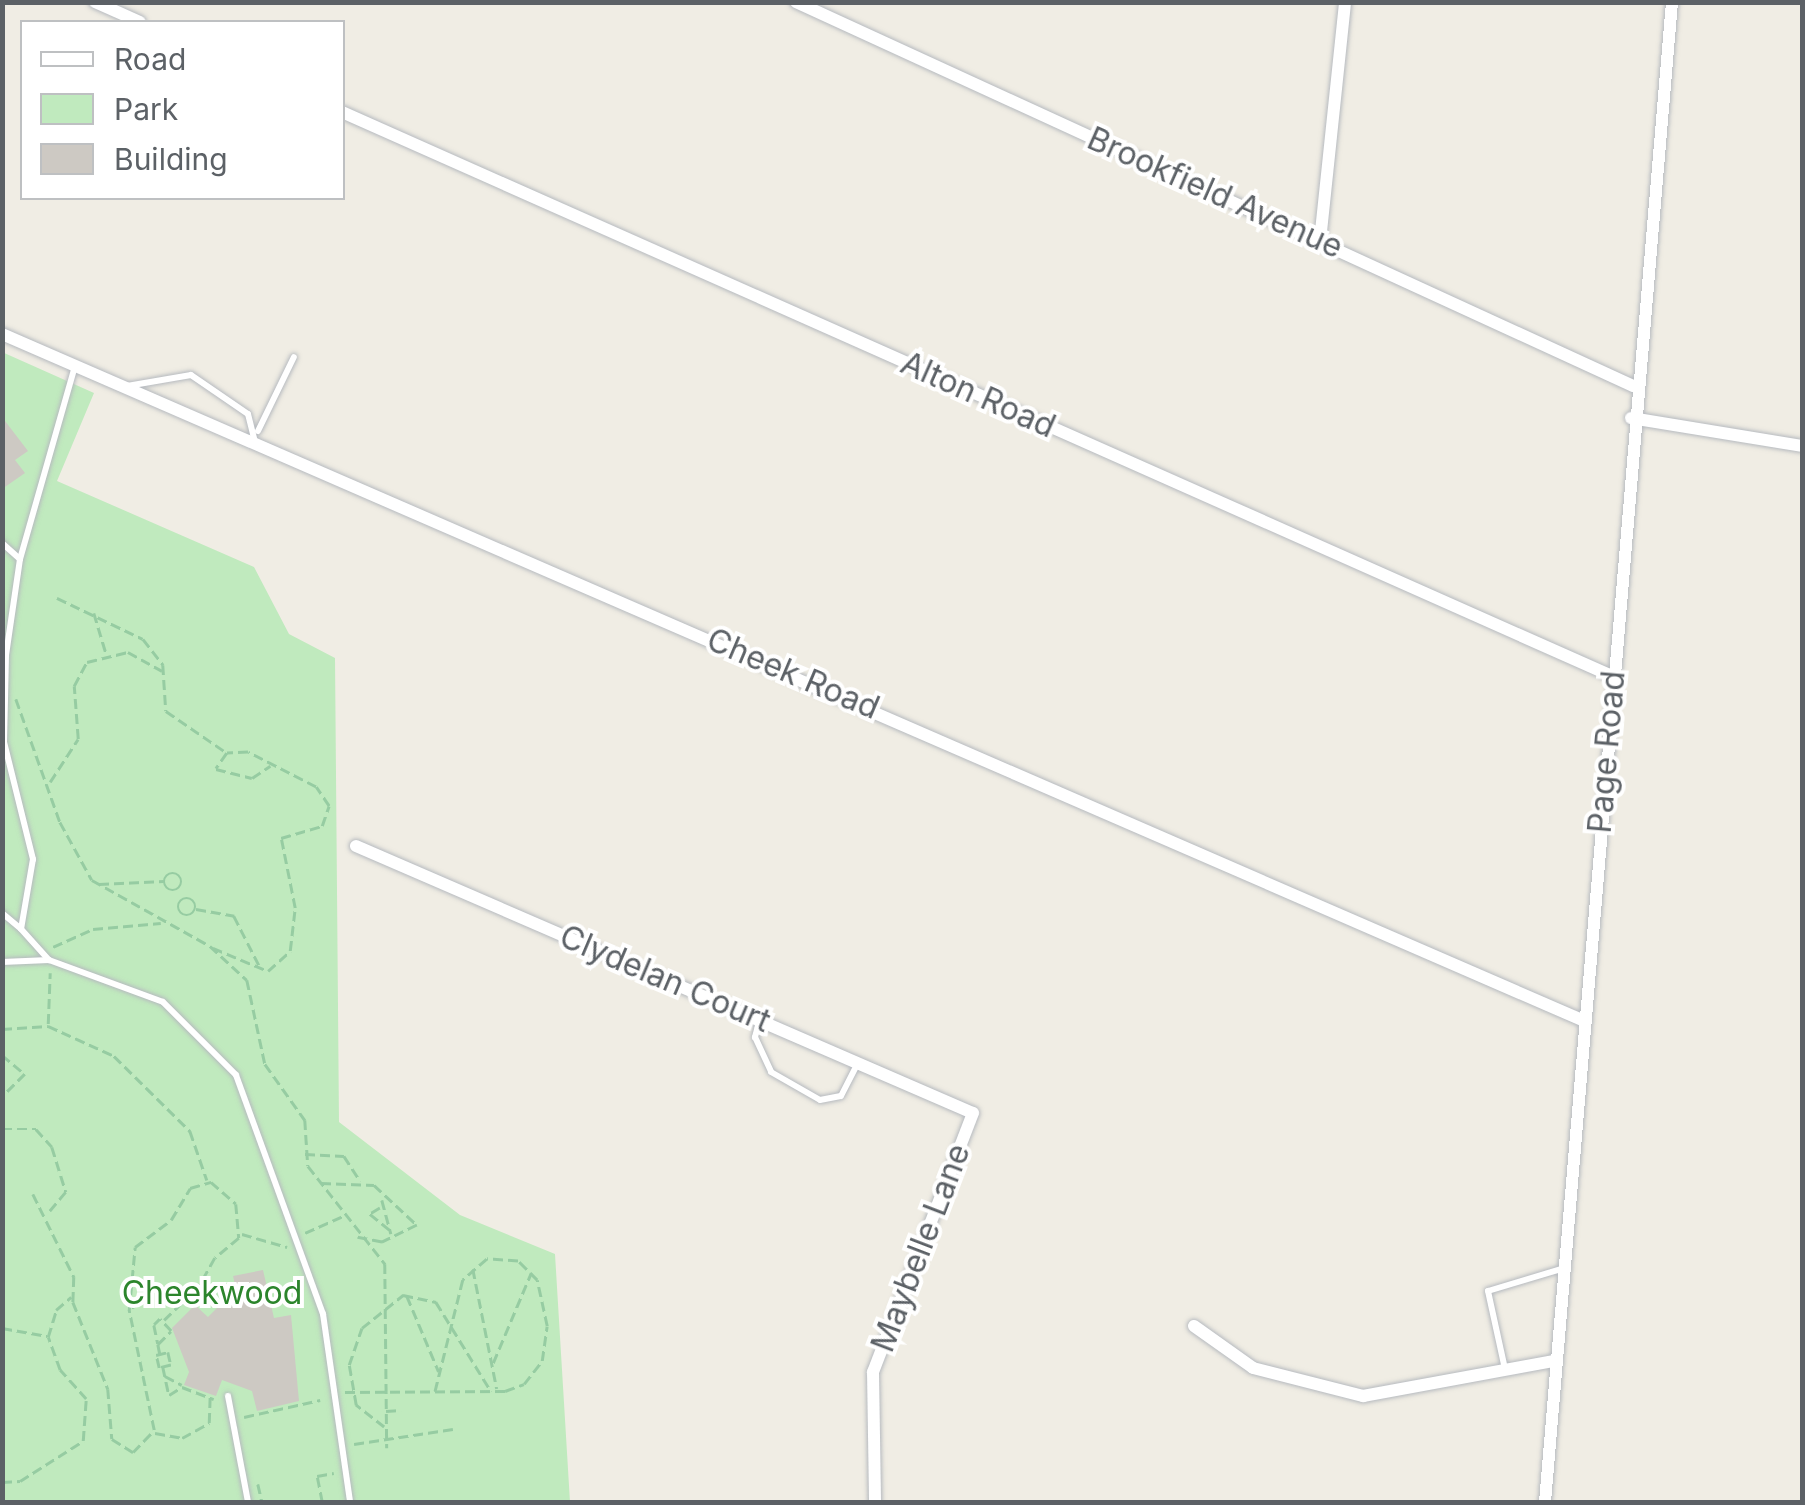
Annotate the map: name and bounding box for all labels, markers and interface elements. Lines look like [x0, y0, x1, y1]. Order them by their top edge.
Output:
legend [20, 20, 345, 200]
text: Road [114, 41, 186, 77]
text: Park [114, 91, 178, 127]
street label: Brookfield Avenue [1081, 119, 1349, 267]
text: Building [114, 141, 228, 177]
street label: Alton Road [895, 344, 1061, 446]
street label: Cheek Road [701, 621, 885, 727]
street label: Page Road [1581, 669, 1633, 835]
street label: Clydelan Court [554, 917, 776, 1041]
street label: Maybelle Lane [864, 1139, 978, 1357]
park label: Cheekwood [122, 1274, 302, 1312]

